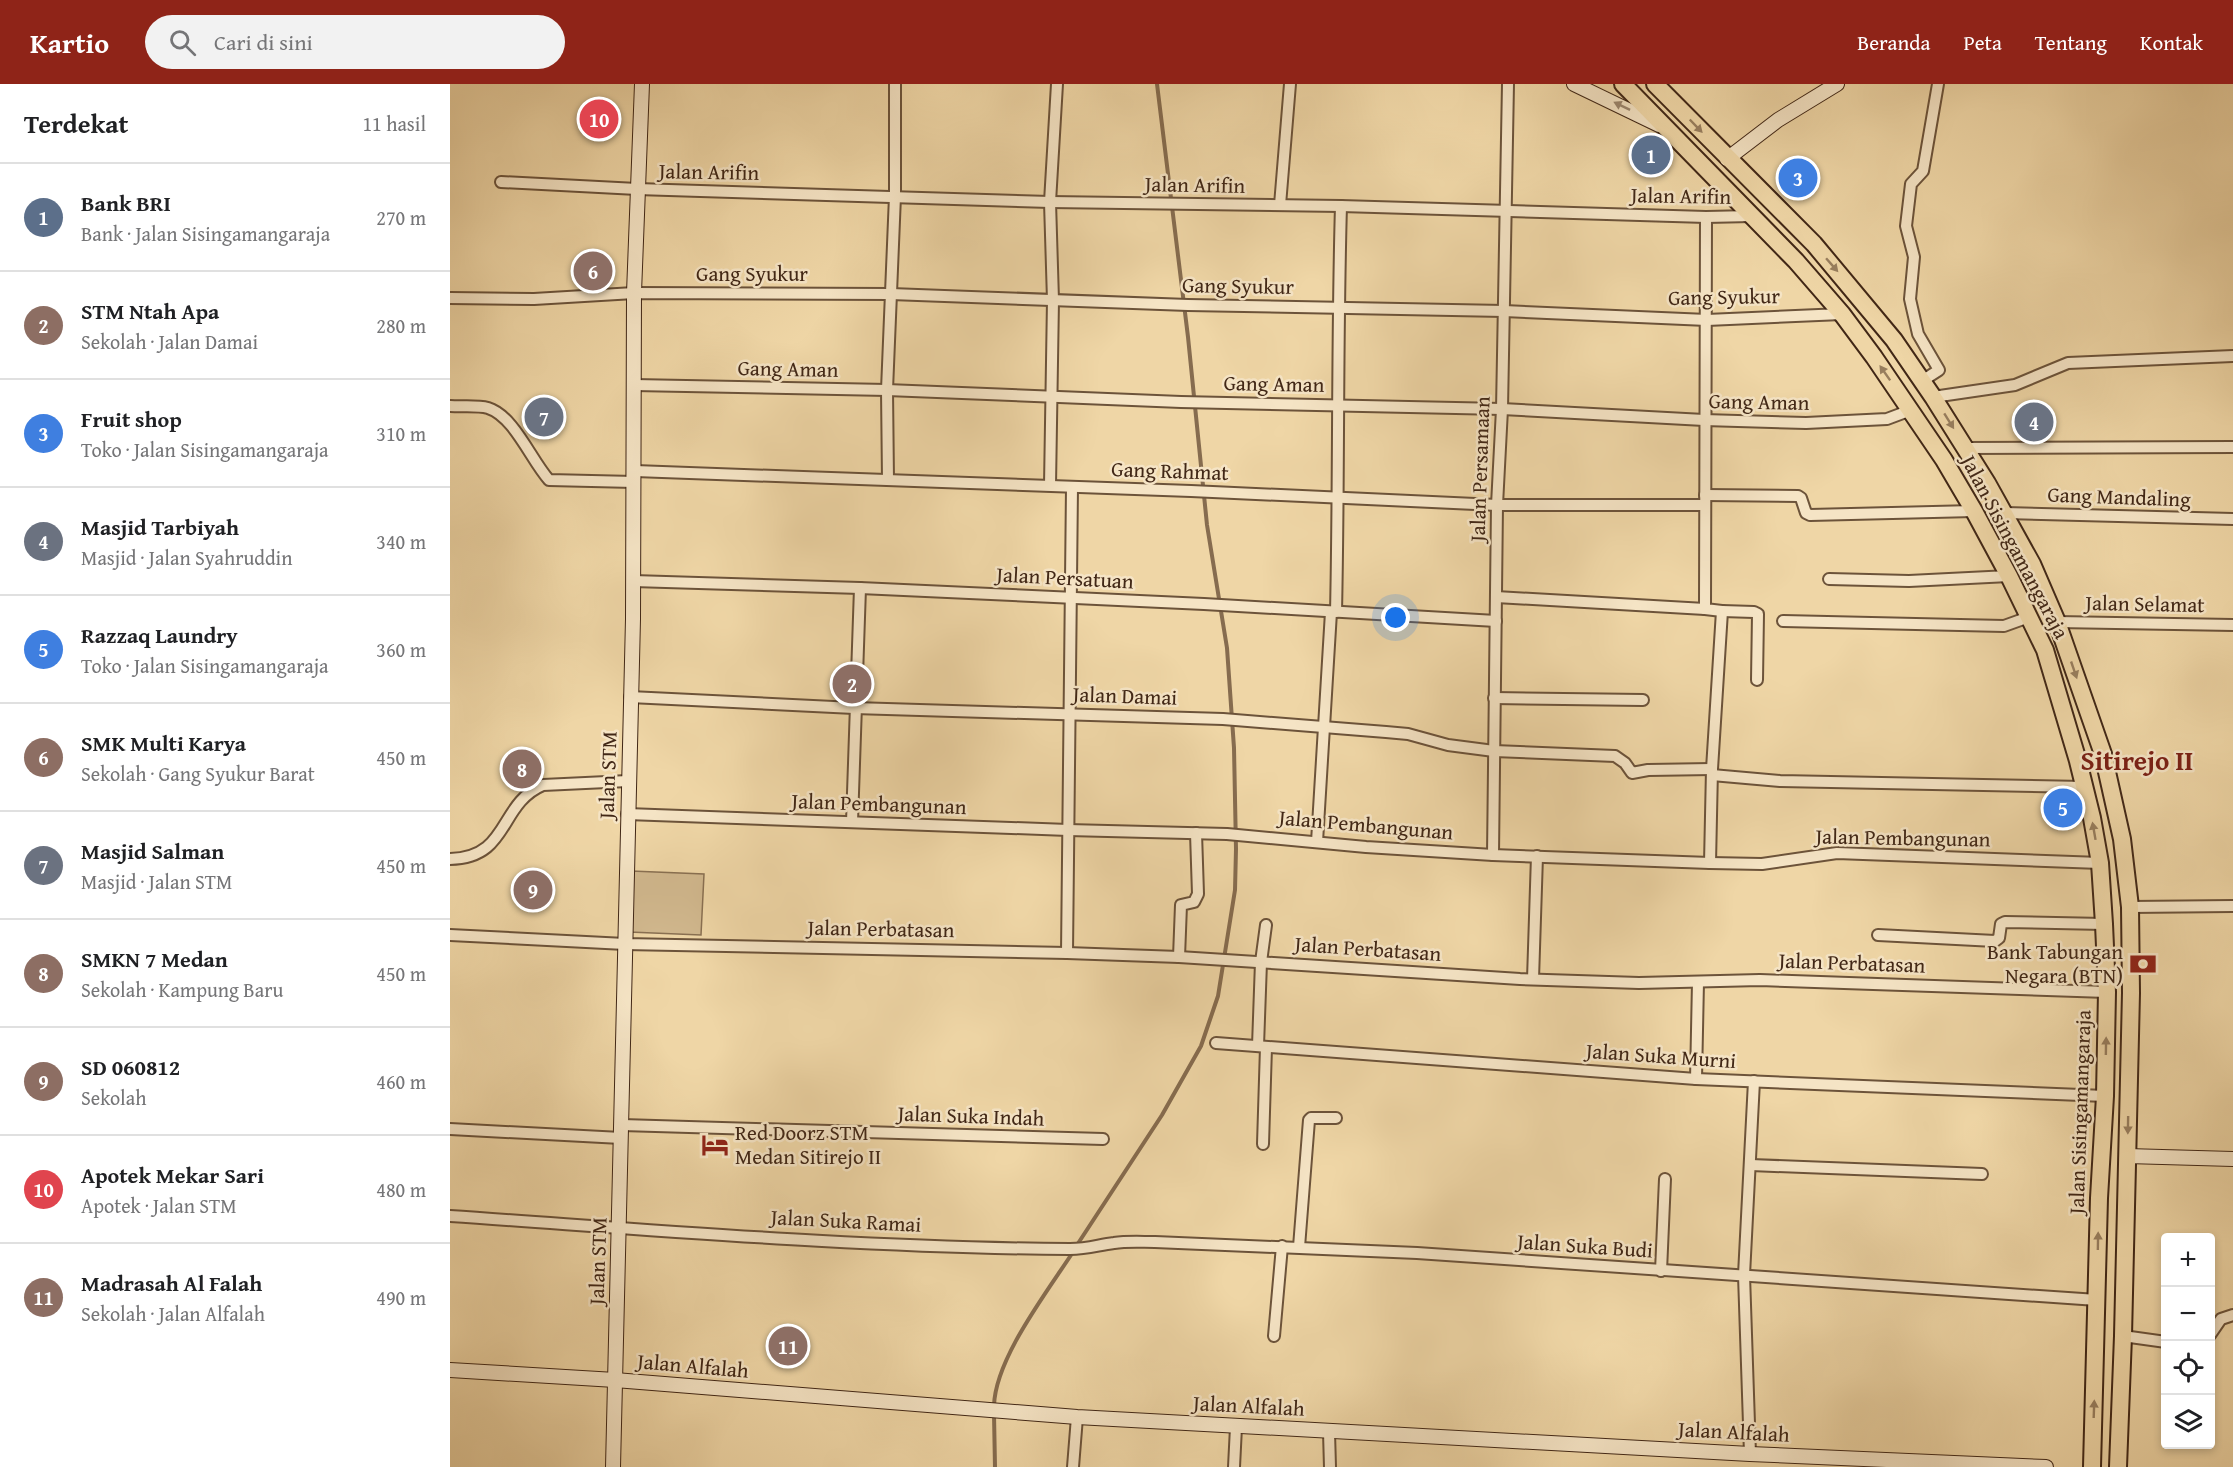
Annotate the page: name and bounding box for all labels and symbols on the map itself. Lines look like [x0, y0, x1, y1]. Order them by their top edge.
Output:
pin: 10 [580, 96, 618, 141]
one-way arrow [1613, 102, 1630, 111]
one-way arrow [1688, 119, 1702, 133]
pin: 1 [1632, 132, 1670, 178]
street label: Jalan Arifin [655, 155, 760, 188]
pin: 3 [1778, 156, 1818, 200]
street label: Jalan Arifin [1141, 168, 1246, 201]
street label: Jalan Arifin [1627, 179, 1732, 212]
pin: 6 [574, 248, 612, 294]
street label: Gang Syukur [696, 258, 808, 289]
one-way arrow [1825, 258, 1839, 273]
street label: Gang Syukur [1182, 269, 1295, 302]
street label: Gang Syukur [1668, 280, 1781, 313]
street label: Gang Aman [737, 352, 839, 385]
one-way arrow [1879, 365, 1891, 381]
street label: Gang Aman [1223, 367, 1325, 400]
street label: Gang Aman [1708, 385, 1810, 418]
pin: 7 [524, 394, 563, 440]
street label: Jalan Persamaan [1461, 395, 1498, 545]
pin: 4 [2014, 400, 2054, 444]
one-way arrow [1943, 413, 1954, 430]
street label: Jalan Sisingamangaraja [1952, 447, 2077, 644]
street label: Gang Rahmat [1111, 453, 1230, 488]
street label: Gang Mandaling [2047, 479, 2192, 515]
street label: Jalan Persatuan [993, 558, 1135, 597]
street label: Jalan Selamat [2082, 587, 2205, 620]
your location [1381, 603, 1410, 632]
one-way arrow [2069, 661, 2079, 679]
pin: 2 [832, 662, 872, 706]
street label: Jalan Damai [1069, 678, 1178, 713]
street label: Jalan STM [590, 730, 625, 823]
district label: Sitirejo II [2081, 740, 2193, 780]
pin: 8 [502, 746, 542, 792]
street label: Jalan Pembangunan [788, 785, 967, 822]
pin: 5 [2044, 786, 2082, 830]
street label: Jalan Pembangunan [1275, 801, 1455, 848]
street label: Jalan Pembangunan [1812, 820, 1991, 855]
one-way arrow [2089, 822, 2098, 841]
pin: 9 [514, 868, 553, 912]
street label: Jalan Perbatasan [804, 912, 955, 945]
street label: Jalan Perbatasan [1291, 928, 1443, 969]
place label: Bank Tabungan Negara (BTN) [1987, 936, 2123, 991]
street label: Jalan Perbatasan [1775, 944, 1926, 981]
bank icon: Bank Tabungan Negara (BTN) [2128, 949, 2158, 979]
street label: Jalan Sisingamangaraja [2060, 1009, 2099, 1218]
street label: Jalan Suka Murni [1582, 1035, 1737, 1076]
one-way arrow [2101, 1037, 2111, 1056]
street label: Jalan Suka Indah [894, 1097, 1045, 1134]
one-way arrow [2123, 1115, 2133, 1134]
place label: Red Doorz STM Medan Sitirejo II [735, 1117, 881, 1172]
hotel icon: Red Doorz STM Medan Sitirejo II [700, 1130, 730, 1160]
street label: Jalan Suka Ramai [767, 1201, 922, 1240]
street label: Jalan STM [580, 1216, 615, 1309]
street label: Jalan Suka Budi [1513, 1225, 1654, 1266]
one-way arrow [2093, 1232, 2103, 1251]
pin: 11 [768, 1324, 808, 1368]
street label: Jalan Alfalah [633, 1345, 750, 1386]
street label: Jalan Alfalah [1189, 1387, 1306, 1424]
one-way arrow [2089, 1399, 2099, 1418]
street label: Jalan Alfalah [1674, 1413, 1791, 1450]

